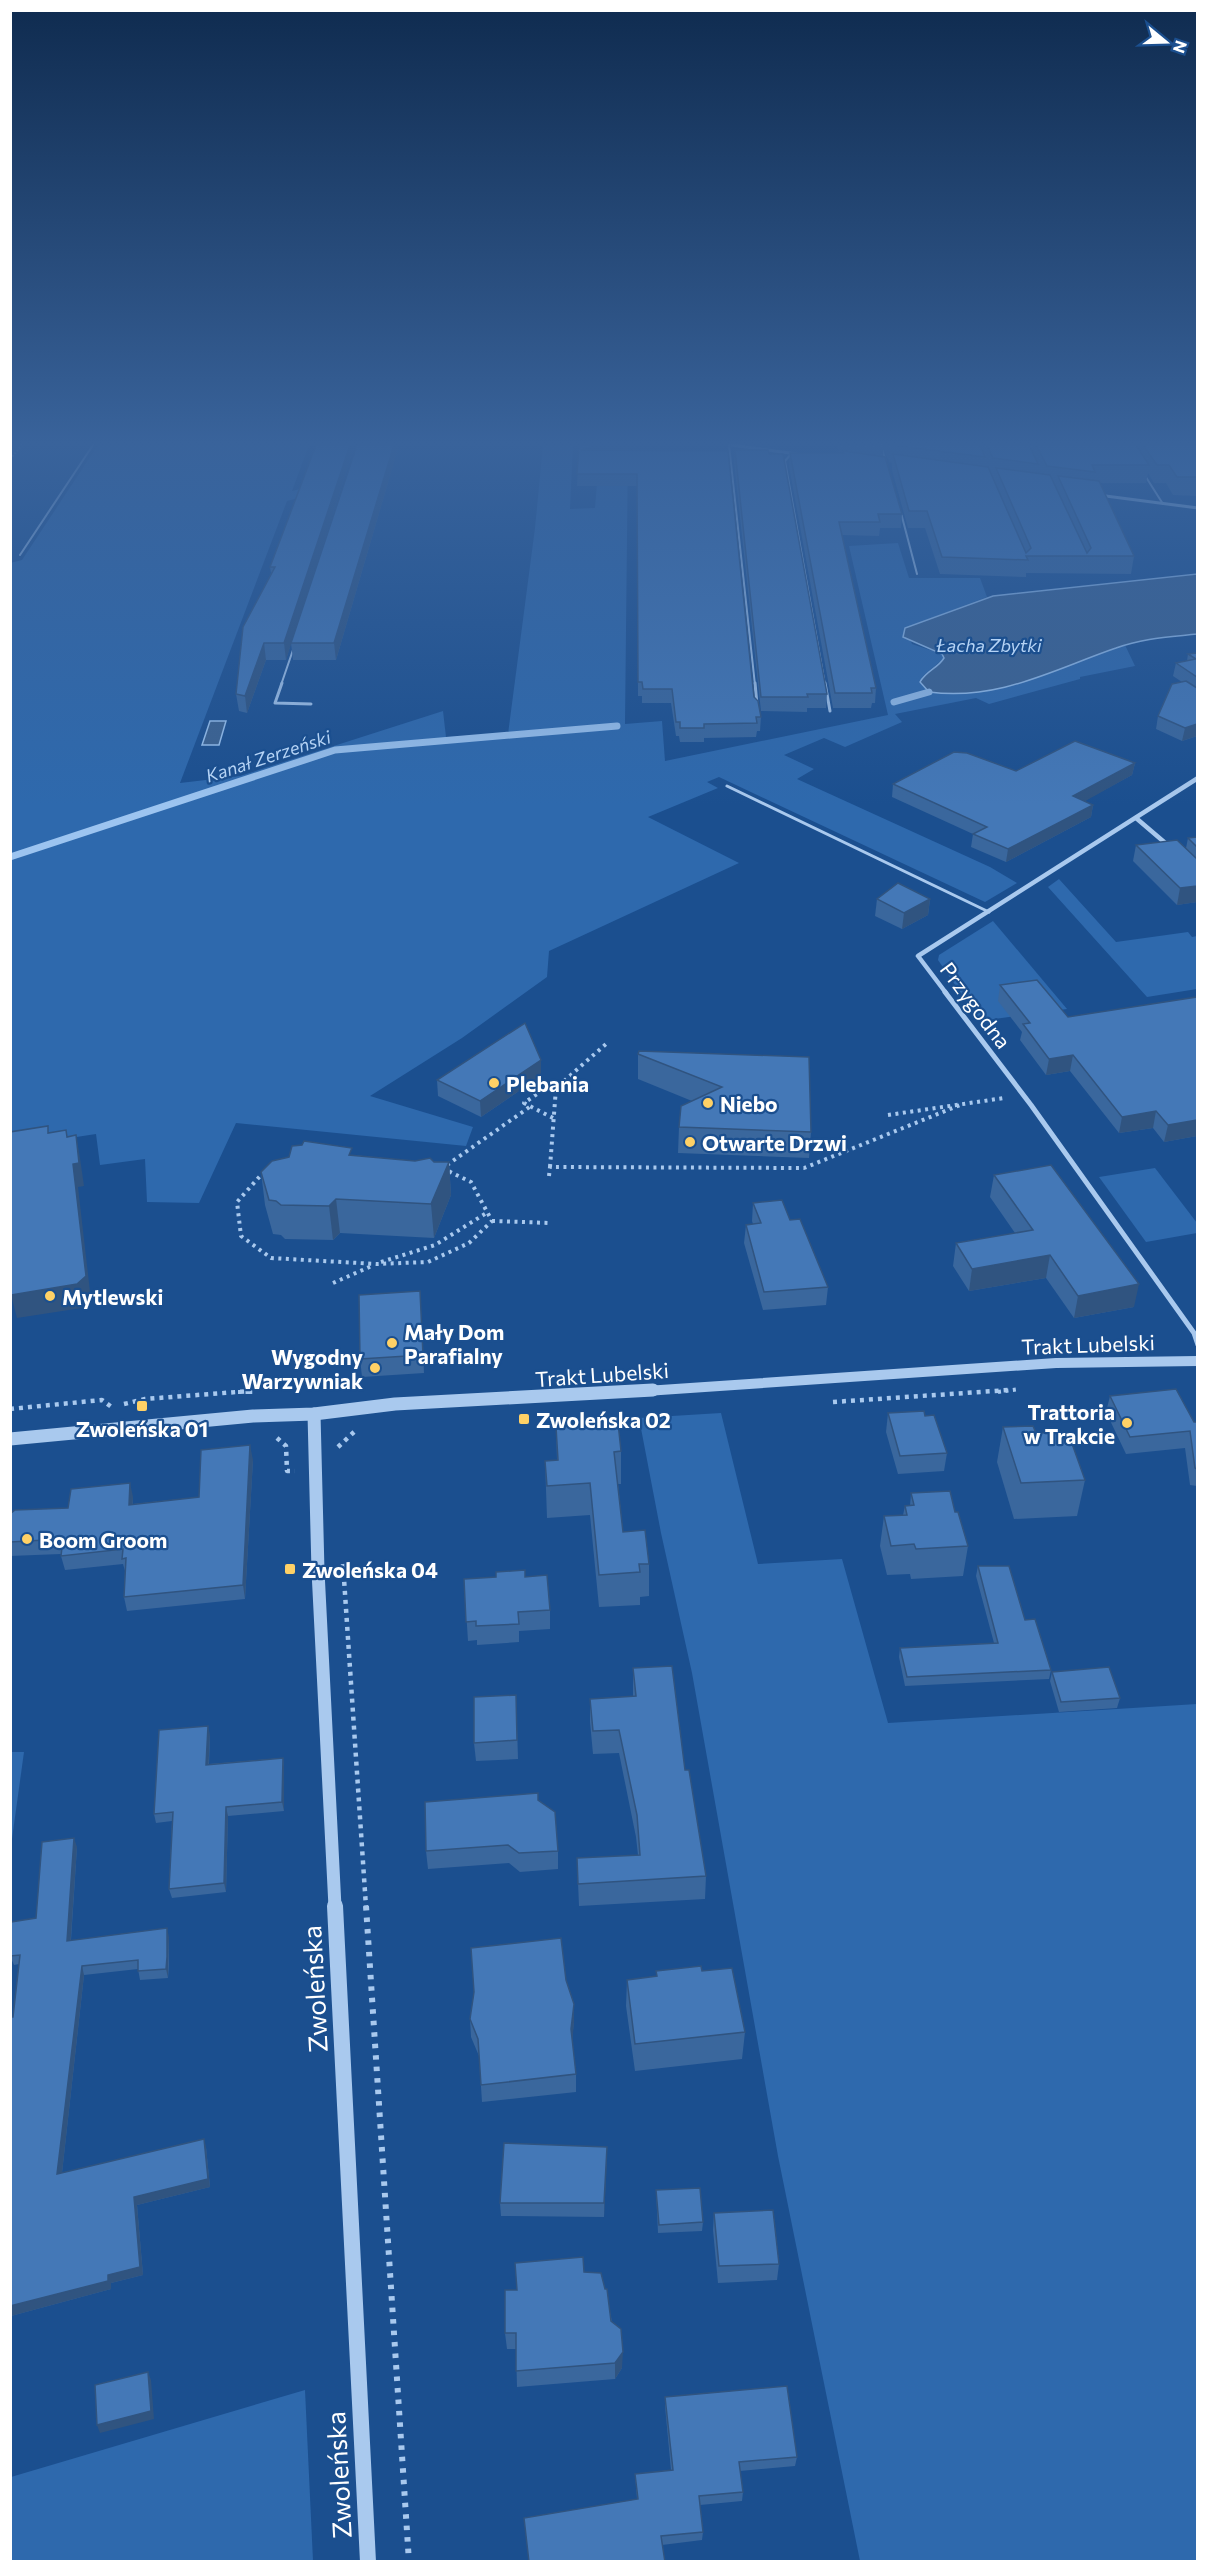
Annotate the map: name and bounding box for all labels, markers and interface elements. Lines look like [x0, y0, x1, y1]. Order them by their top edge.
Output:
north arrow [1136, 12, 1196, 72]
text: N [1170, 38, 1192, 56]
water label: Łacha Zbytki [936, 634, 1043, 656]
water label: Kanał Zerzeński [203, 725, 335, 787]
street label: Przygodna [935, 957, 1017, 1053]
place label: Plebania [506, 1071, 589, 1096]
marker: Plebania [487, 1076, 501, 1090]
place label: Niebo [720, 1091, 778, 1116]
marker: Niebo [701, 1096, 715, 1110]
place label: Otwarte Drzwi [702, 1130, 847, 1155]
marker: Otwarte Drzwi [683, 1135, 697, 1149]
place label: Mytlewski [62, 1284, 163, 1309]
marker: Mytlewski [43, 1289, 57, 1303]
place label: Mały Dom Parafialny [404, 1319, 504, 1368]
street label: Trakt Lubelski [1021, 1329, 1155, 1359]
marker: Mały Dom Parafialny [385, 1336, 399, 1350]
place label: Wygodny Warzywniak [242, 1344, 363, 1393]
street label: Trakt Lubelski [534, 1357, 670, 1391]
marker: Wygodny Warzywniak [368, 1361, 382, 1375]
marker: Zwoleńska 01 [135, 1399, 149, 1413]
place label: Trattoria w Trakcie [1023, 1399, 1115, 1448]
place label: Zwoleńska 02 [536, 1407, 671, 1432]
marker: Zwoleńska 02 [517, 1412, 531, 1426]
place label: Zwoleńska 01 [76, 1416, 208, 1441]
marker: Trattoria w Trakcie [1120, 1416, 1134, 1430]
place label: Boom Groom [39, 1527, 167, 1552]
marker: Boom Groom [20, 1532, 34, 1546]
place label: Zwoleńska 04 [302, 1557, 438, 1582]
marker: Zwoleńska 04 [283, 1562, 297, 1576]
street label: Zwoleńska [295, 1925, 333, 2053]
street label: Zwoleńska [319, 2411, 357, 2539]

